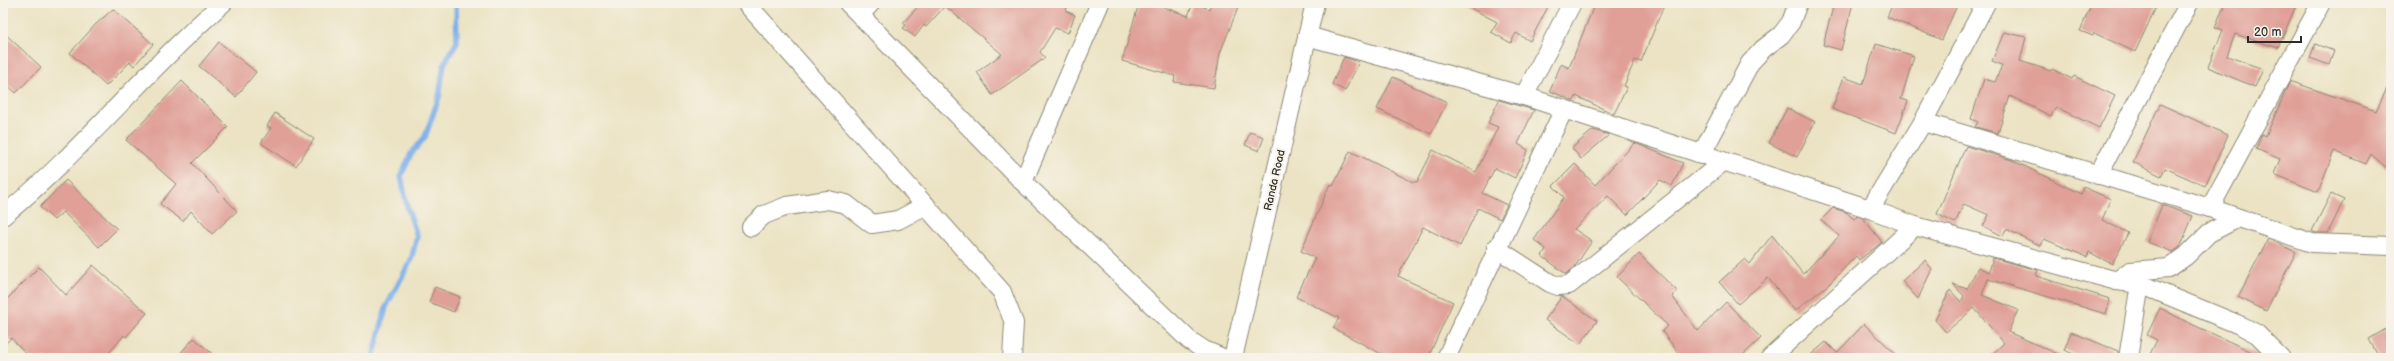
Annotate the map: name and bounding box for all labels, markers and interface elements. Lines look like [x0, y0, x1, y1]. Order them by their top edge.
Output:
scale bar [2248, 18, 2301, 44]
text: 20 m [2254, 25, 2281, 40]
street label: Randa Road [1261, 148, 1288, 212]

